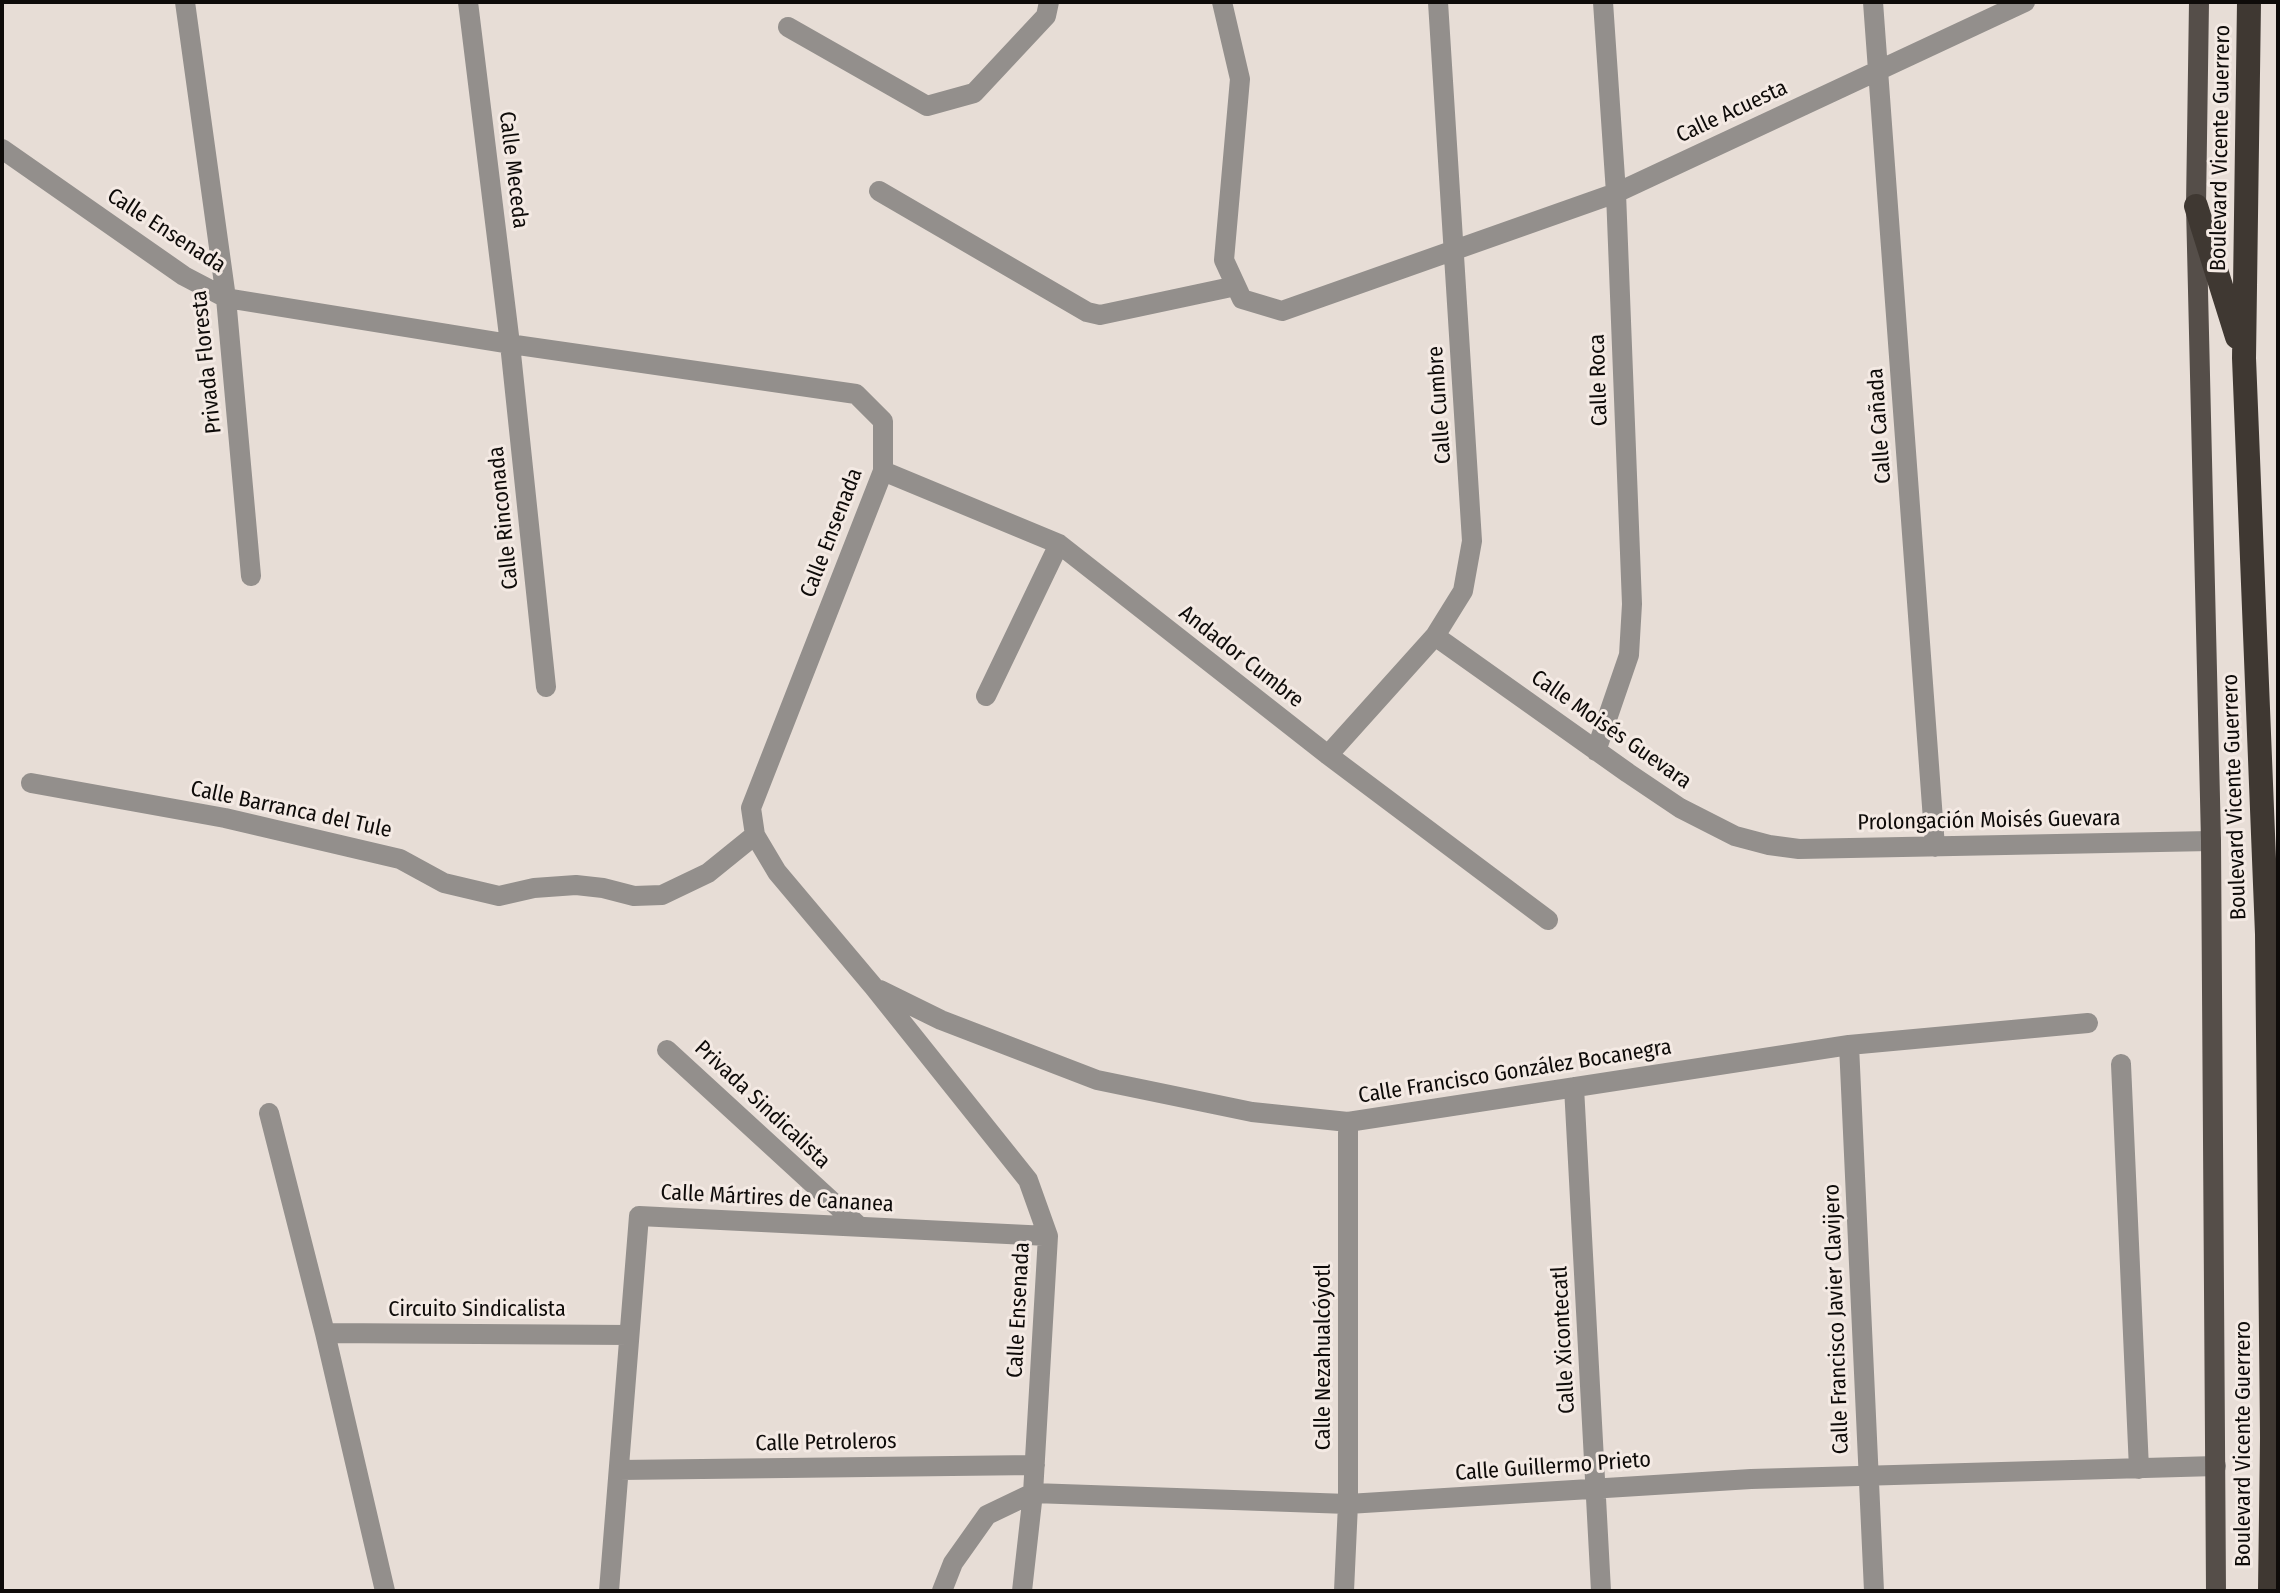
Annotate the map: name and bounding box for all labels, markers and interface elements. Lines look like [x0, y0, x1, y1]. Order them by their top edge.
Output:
street label: Boulevard Vicente Guerrero [2206, 25, 2236, 271]
street label: Calle Acuesta [1672, 75, 1792, 149]
street label: Calle Meceda [493, 110, 533, 230]
street label: Calle Ensenada [102, 183, 230, 279]
street label: Privada Floresta [186, 289, 228, 435]
street label: Calle Roca [1584, 333, 1614, 427]
street label: Calle Cumbre [1423, 345, 1457, 465]
street label: Calle Cañada [1863, 367, 1897, 485]
street label: Calle Rinconada [483, 445, 525, 591]
street label: Calle Ensenada [795, 465, 869, 601]
street label: Andador Cumbre [1173, 600, 1309, 714]
street label: Calle Moisés Guevara [1526, 665, 1696, 795]
street label: Boulevard Vicente Guerrero [2218, 674, 2252, 920]
street label: Calle Barranca del Tule [188, 776, 394, 844]
street label: Prolongación Moisés Guevara [1857, 806, 2121, 836]
street label: Calle Francisco González Bocanegra [1357, 1034, 1673, 1110]
street label: Privada Sindicalista [689, 1035, 835, 1175]
street label: Calle Mártires de Cananea [660, 1180, 894, 1218]
street label: Calle Francisco Javier Clavijero [1819, 1183, 1855, 1455]
street label: Calle Ensenada [1002, 1241, 1036, 1379]
street label: Calle Nezahualcóyotl [1311, 1264, 1337, 1450]
street label: Calle Xicontecatl [1547, 1265, 1581, 1415]
street label: Circuito Sindicalista [388, 1297, 566, 1323]
street label: Boulevard Vicente Guerrero [2231, 1321, 2257, 1567]
street label: Calle Petroleros [755, 1429, 897, 1457]
street label: Calle Guillermo Prieto [1454, 1447, 1652, 1487]

